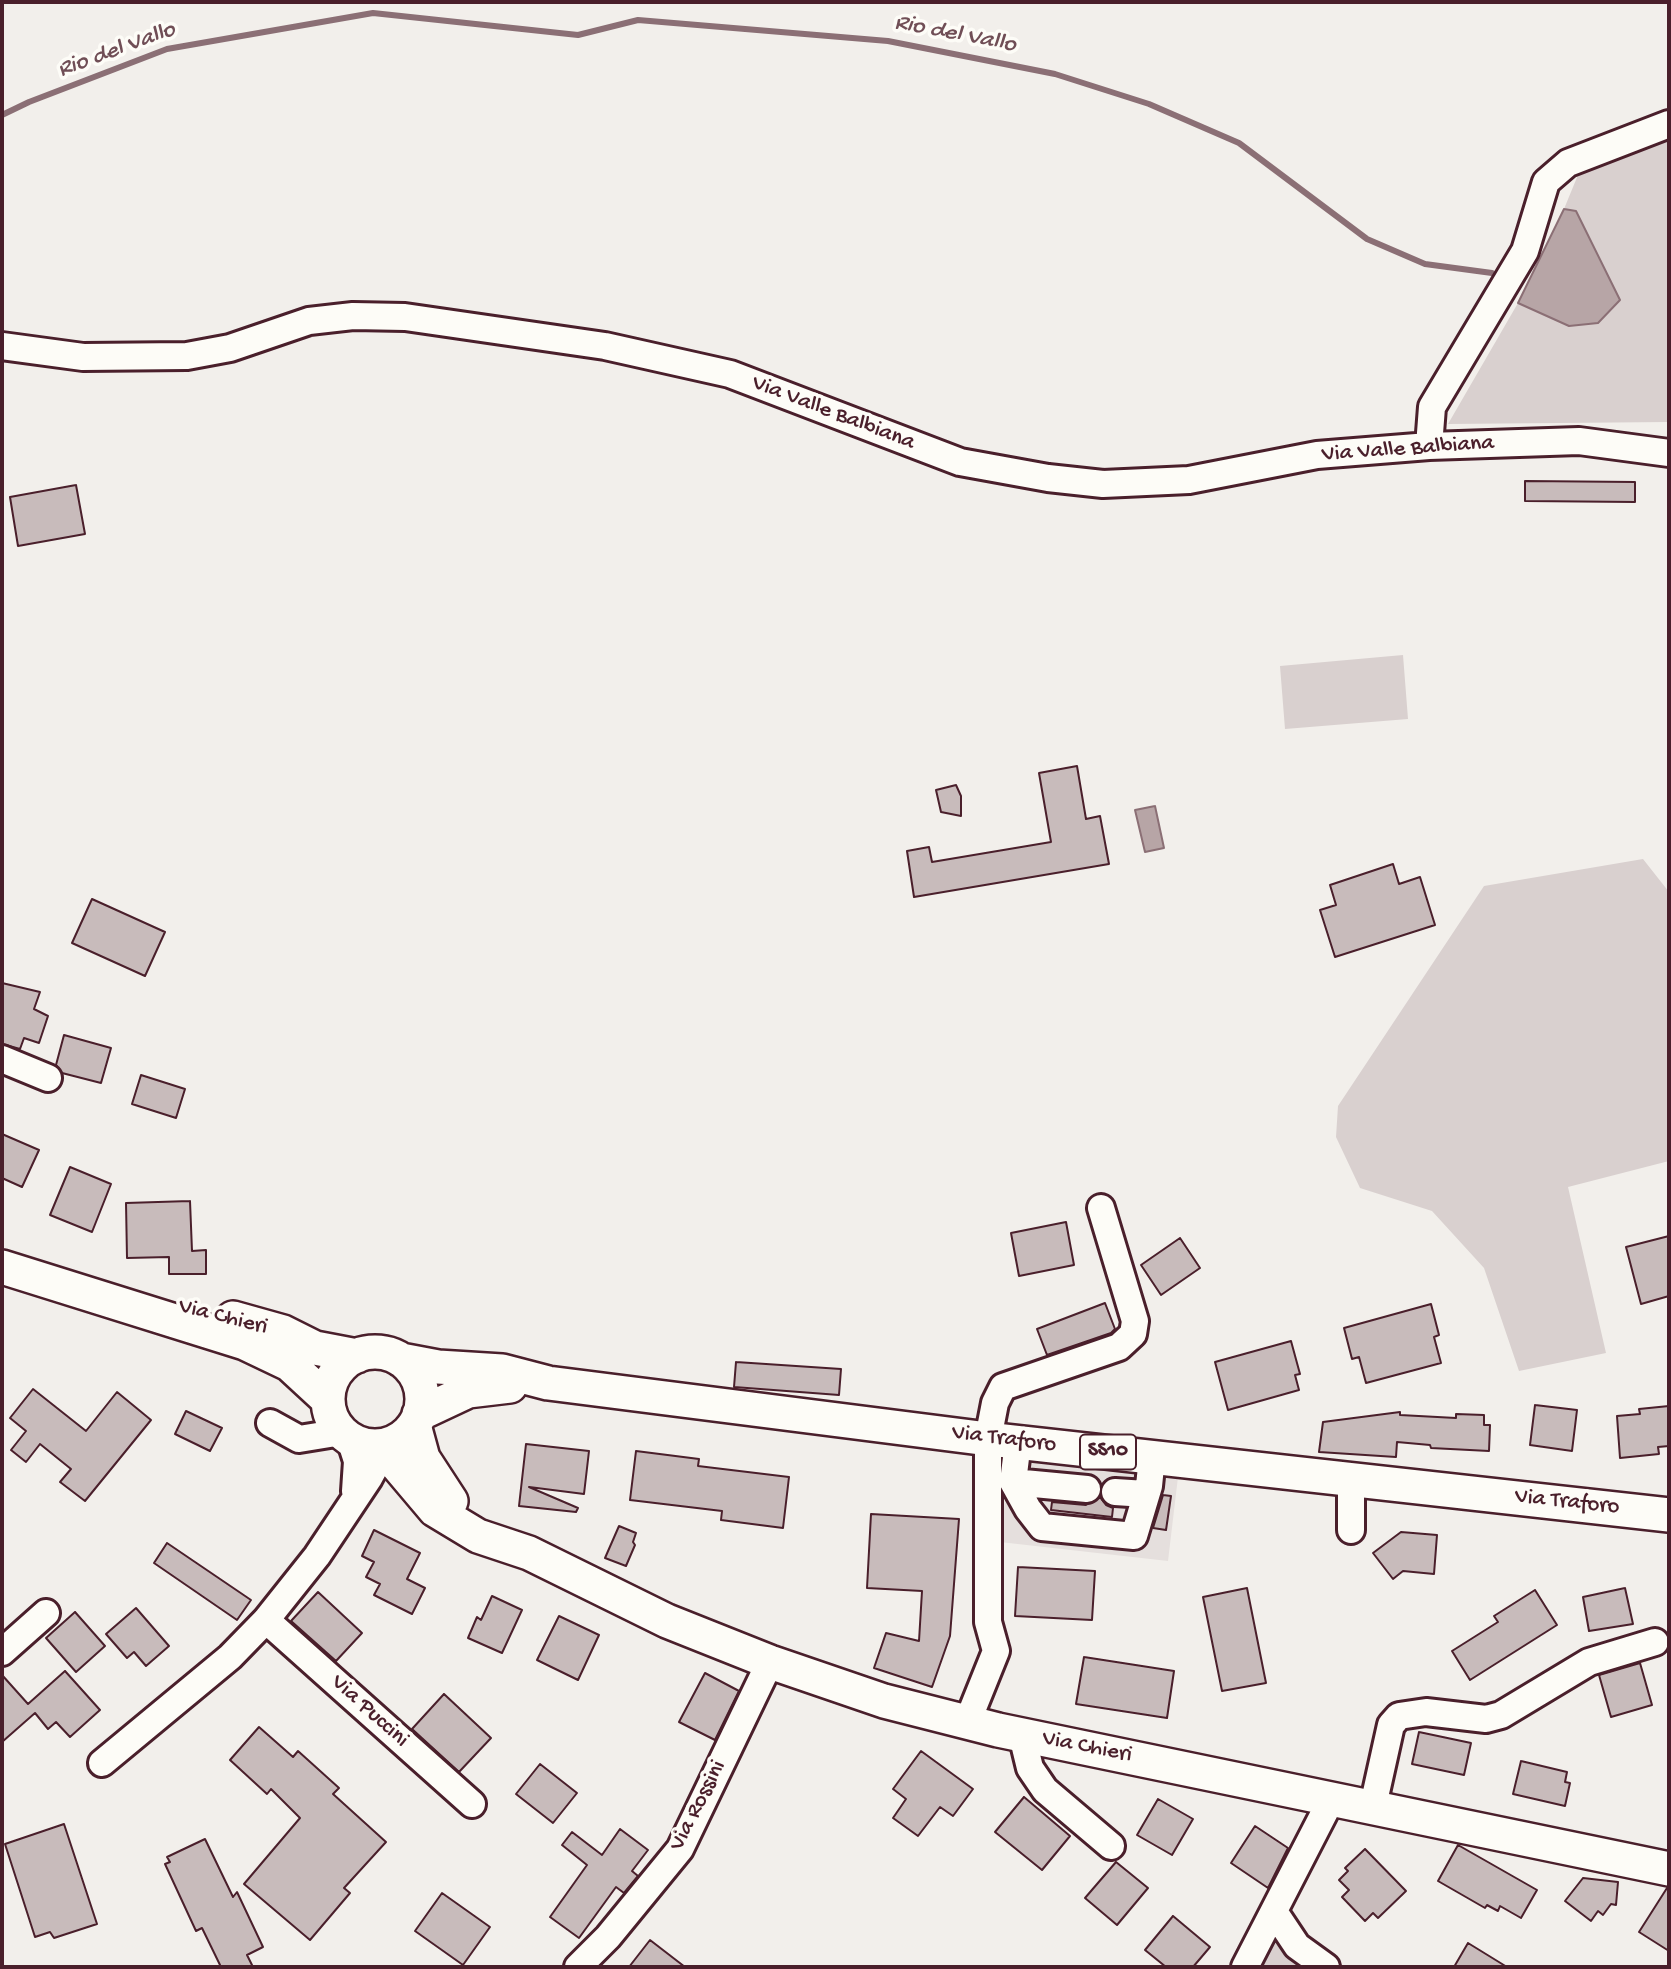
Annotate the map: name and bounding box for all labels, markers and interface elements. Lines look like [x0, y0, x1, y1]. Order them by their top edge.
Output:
water label: Rio del Vallo [892, 9, 1018, 61]
water label: Rio del Vallo [54, 16, 180, 86]
street label: Via Valle Balbiana [748, 370, 918, 458]
street label: Via Valle Balbiana [1321, 430, 1495, 470]
street label: Via Chieri [176, 1294, 270, 1342]
street label: Via Traforo [950, 1420, 1058, 1460]
road number: SS10 [1080, 1434, 1136, 1470]
street label: Via Traforo [1513, 1484, 1621, 1522]
street label: Via Puccini [324, 1670, 414, 1754]
street label: Via Chieri [1040, 1726, 1134, 1770]
street label: Via Rossini [665, 1756, 733, 1856]

